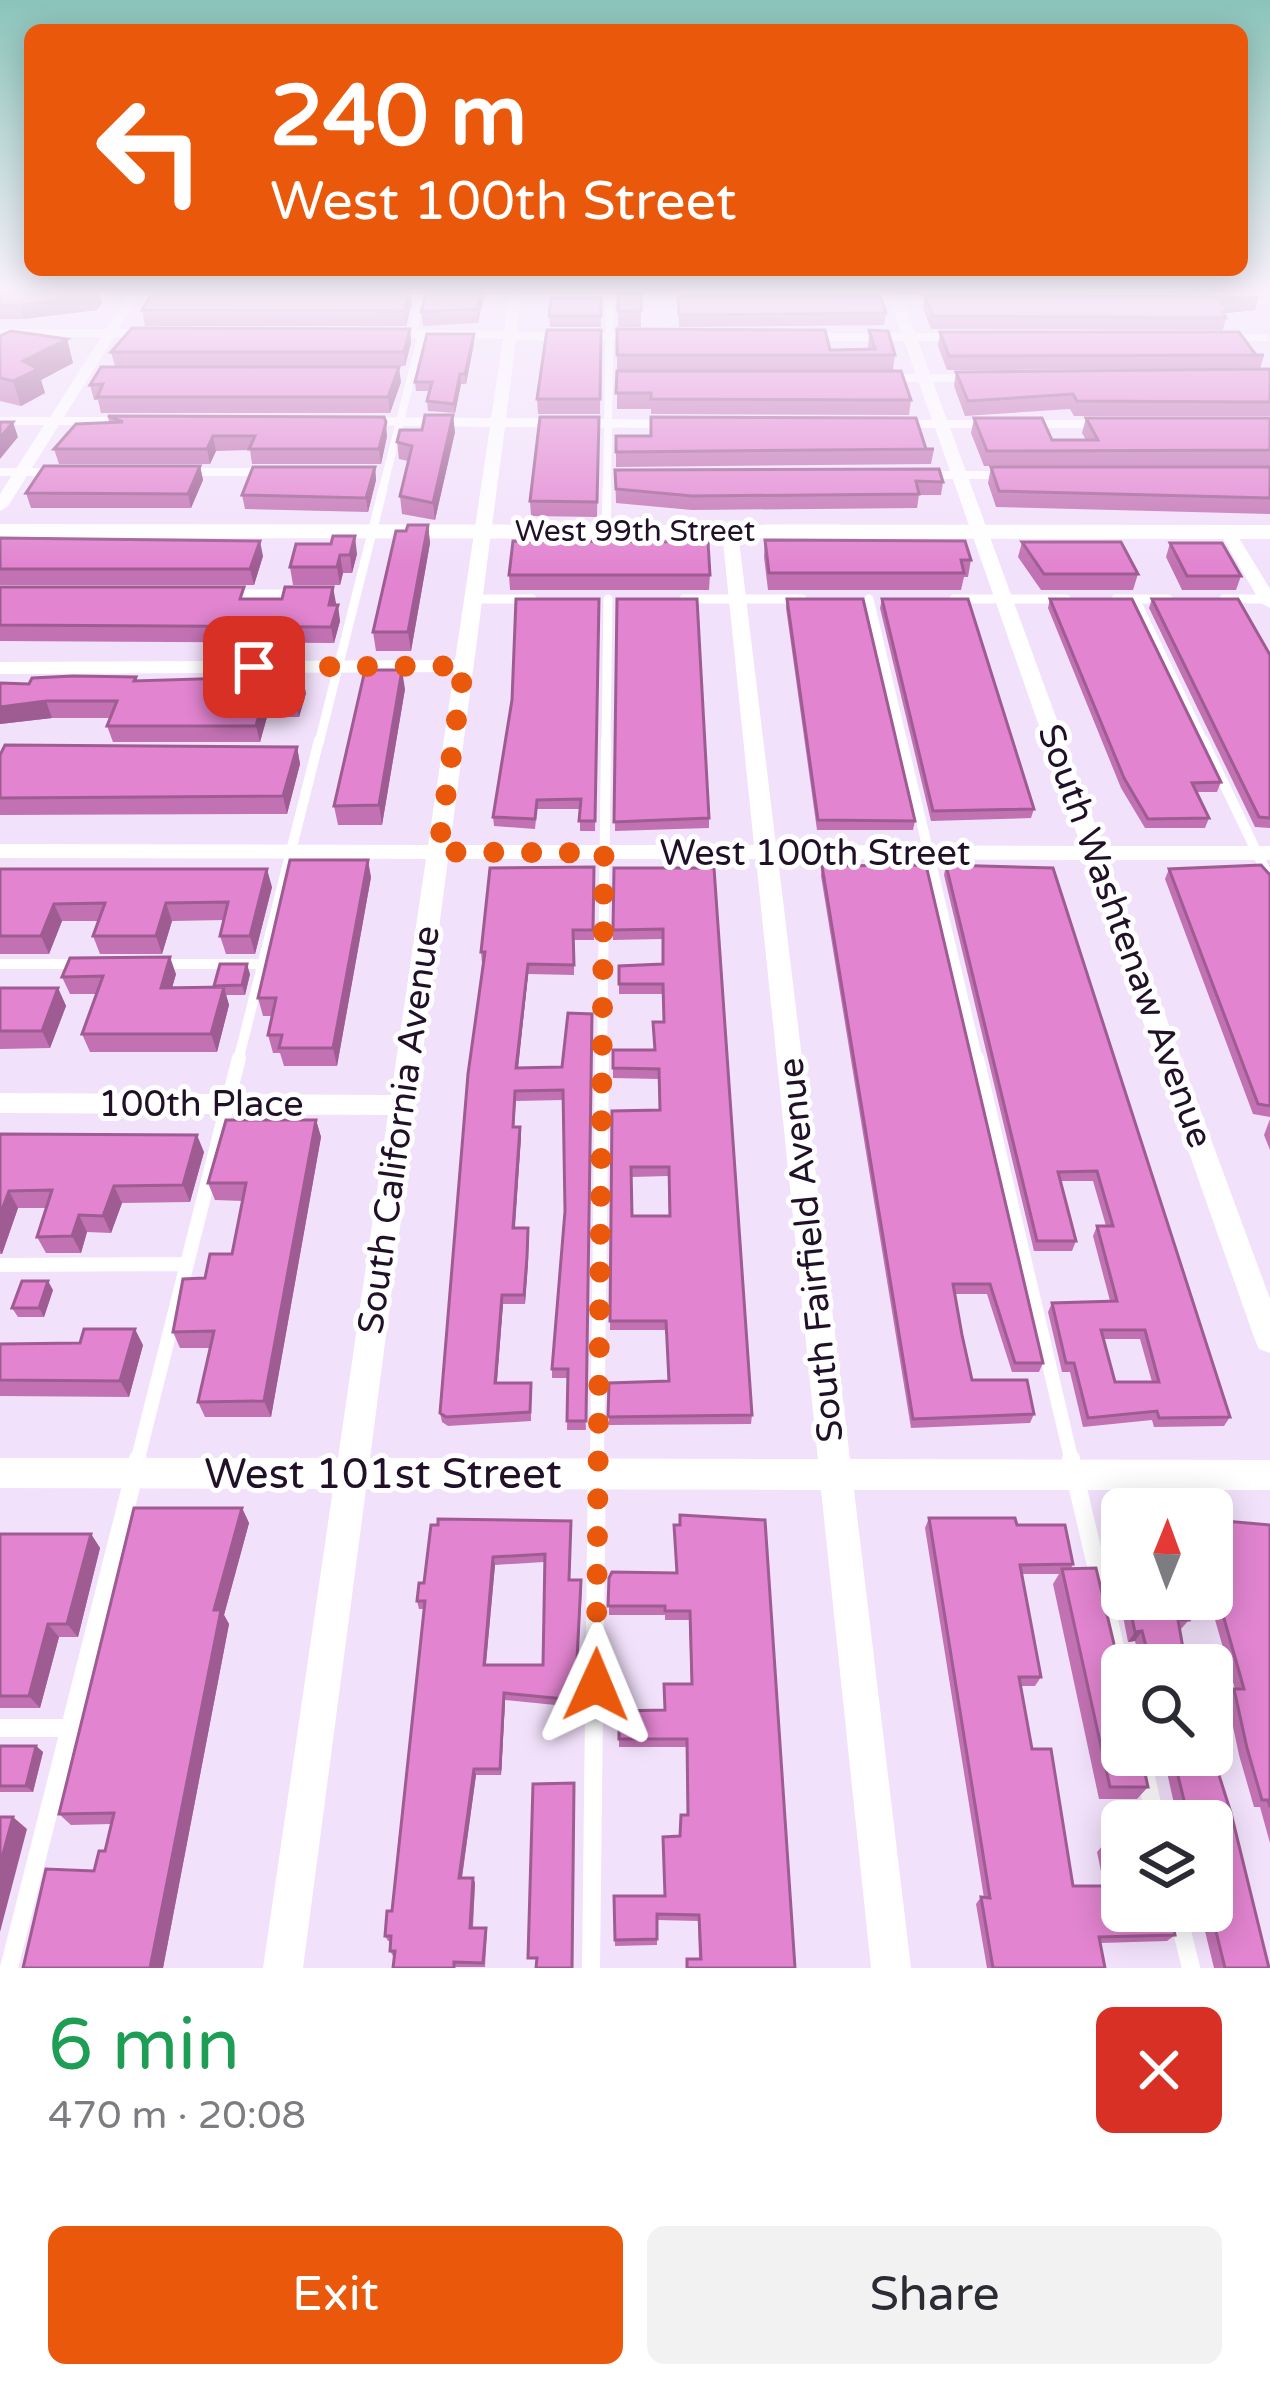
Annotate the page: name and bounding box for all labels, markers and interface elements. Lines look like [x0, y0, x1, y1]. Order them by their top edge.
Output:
text: 240 m [270, 67, 527, 168]
icon: left [72, 72, 228, 228]
text: West 100th Street [270, 169, 737, 234]
street label: West 99th Street [515, 513, 755, 550]
pin [203, 616, 305, 718]
icon: arrive [221, 634, 287, 700]
street label: South Washtenaw Avenue [1028, 718, 1222, 1154]
street label: West 100th Street [659, 832, 971, 875]
street label: South California Avenue [349, 923, 449, 1337]
street label: South Fairfield Avenue [769, 1056, 853, 1444]
street label: 100th Place [98, 1083, 304, 1126]
street label: West 101st Street [204, 1449, 562, 1500]
north arrow [1101, 1488, 1233, 1620]
map controls [1101, 1488, 1233, 1932]
position arrow [533, 1622, 659, 1748]
button: search [1101, 1644, 1233, 1776]
button: layers [1101, 1800, 1233, 1932]
text: 6 min [48, 2003, 240, 2090]
button: close [1096, 2007, 1222, 2133]
text: 470 m · 20:08 [48, 2092, 306, 2139]
button: Exit [48, 2226, 623, 2364]
button: Share [647, 2226, 1222, 2364]

